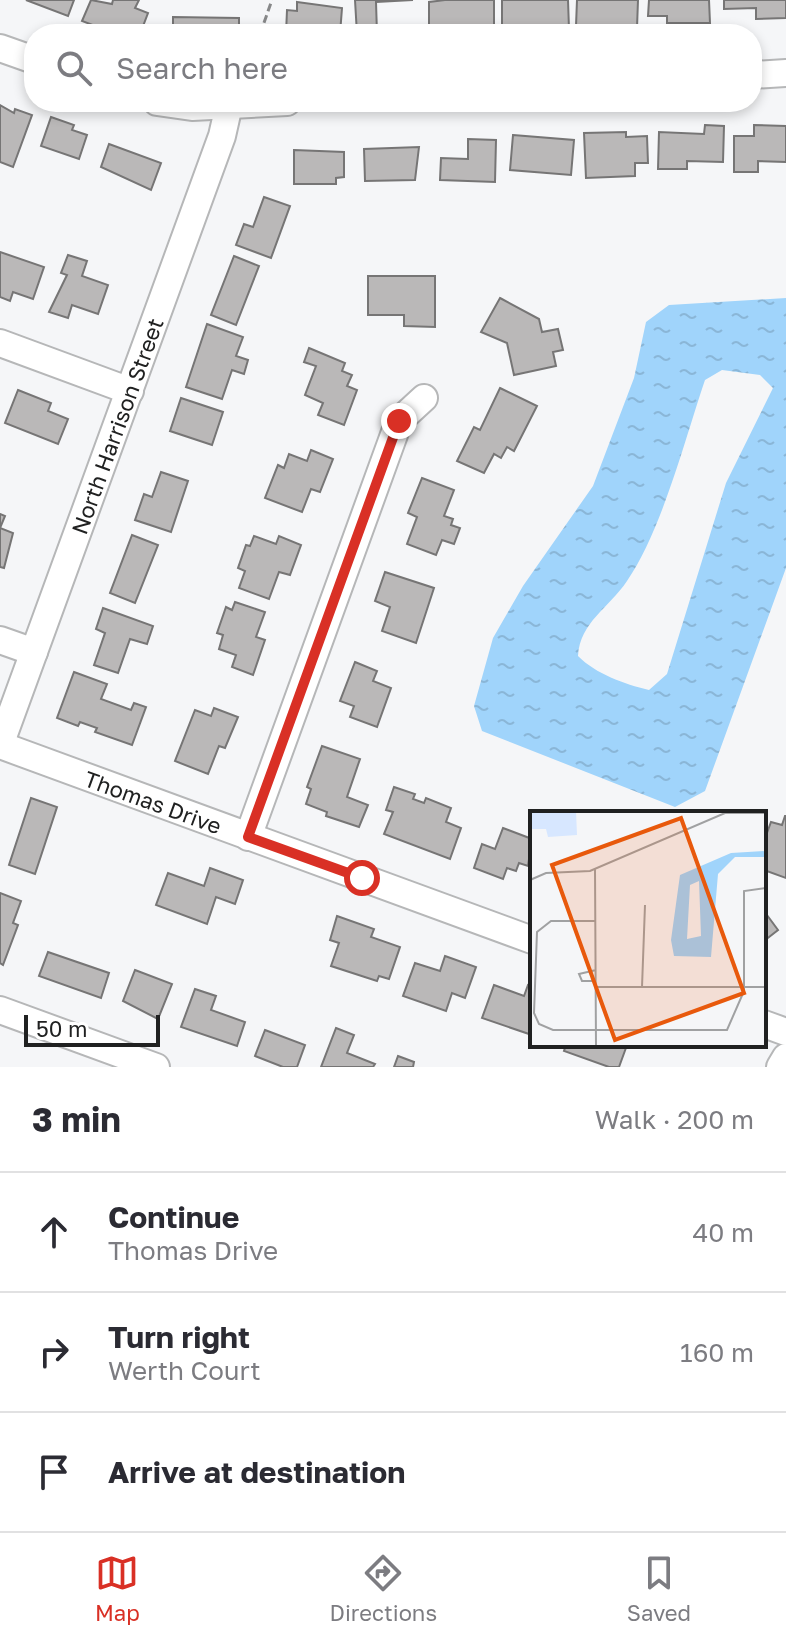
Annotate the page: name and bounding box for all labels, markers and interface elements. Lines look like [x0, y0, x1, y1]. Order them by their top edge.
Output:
search box [24, 24, 762, 112]
icon: search [52, 46, 96, 90]
text: Search here [116, 50, 288, 86]
street label: North Harrison Street [65, 314, 169, 538]
route end [381, 403, 417, 439]
street label: Thomas Drive [81, 765, 225, 839]
inset map [530, 811, 766, 1047]
route start [344, 860, 380, 896]
scale bar [24, 1011, 160, 1047]
text: 50 m [36, 1015, 87, 1042]
text: 3 min [32, 1099, 121, 1139]
text: Walk · 200 m [595, 1104, 754, 1135]
text: Continue [108, 1199, 239, 1235]
icon: ahead [32, 1210, 76, 1254]
text: 40 m [693, 1217, 754, 1248]
text: Thomas Drive [108, 1235, 278, 1266]
text: Turn right [108, 1319, 250, 1355]
icon: right [32, 1330, 76, 1374]
text: 160 m [680, 1337, 754, 1368]
text: Werth Court [108, 1355, 261, 1386]
icon: arrive [32, 1450, 76, 1494]
text: Arrive at destination [108, 1454, 405, 1490]
tab: Map [95, 1551, 140, 1626]
tab: Directions [330, 1551, 437, 1626]
tab: Saved [627, 1551, 691, 1626]

